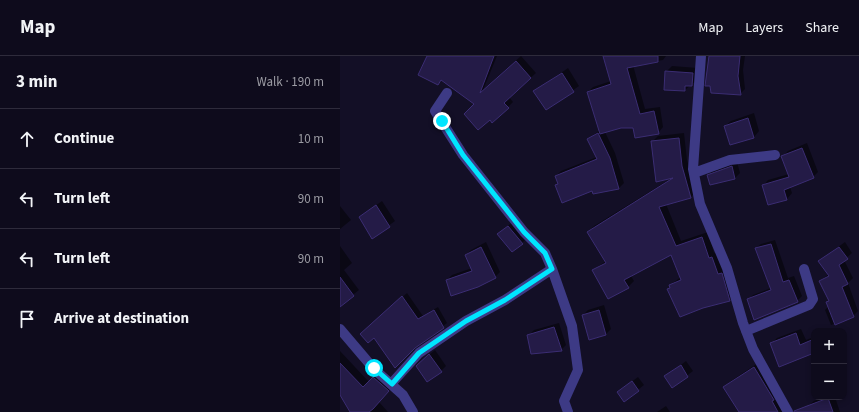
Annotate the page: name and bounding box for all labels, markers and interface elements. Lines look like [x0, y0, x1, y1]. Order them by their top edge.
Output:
text: Map [20, 14, 55, 41]
text: Map [698, 18, 723, 38]
text: Layers [745, 18, 783, 38]
text: Share [805, 18, 839, 38]
text: 3 min [16, 70, 57, 94]
text: Walk · 190 m [256, 73, 324, 91]
route end [433, 112, 451, 130]
icon: ahead [16, 128, 38, 150]
text: Continue [54, 128, 114, 149]
text: 10 m [298, 130, 324, 148]
icon: left [16, 188, 38, 210]
text: Turn left [54, 188, 110, 209]
text: 90 m [298, 190, 324, 208]
icon: left [16, 248, 38, 270]
text: Turn left [54, 248, 110, 269]
text: 90 m [298, 250, 324, 268]
icon: arrive [16, 308, 38, 330]
text: Arrive at destination [54, 308, 189, 329]
map controls [811, 328, 847, 400]
button: + [811, 328, 847, 364]
route start [365, 359, 383, 377]
button: − [811, 364, 847, 400]

